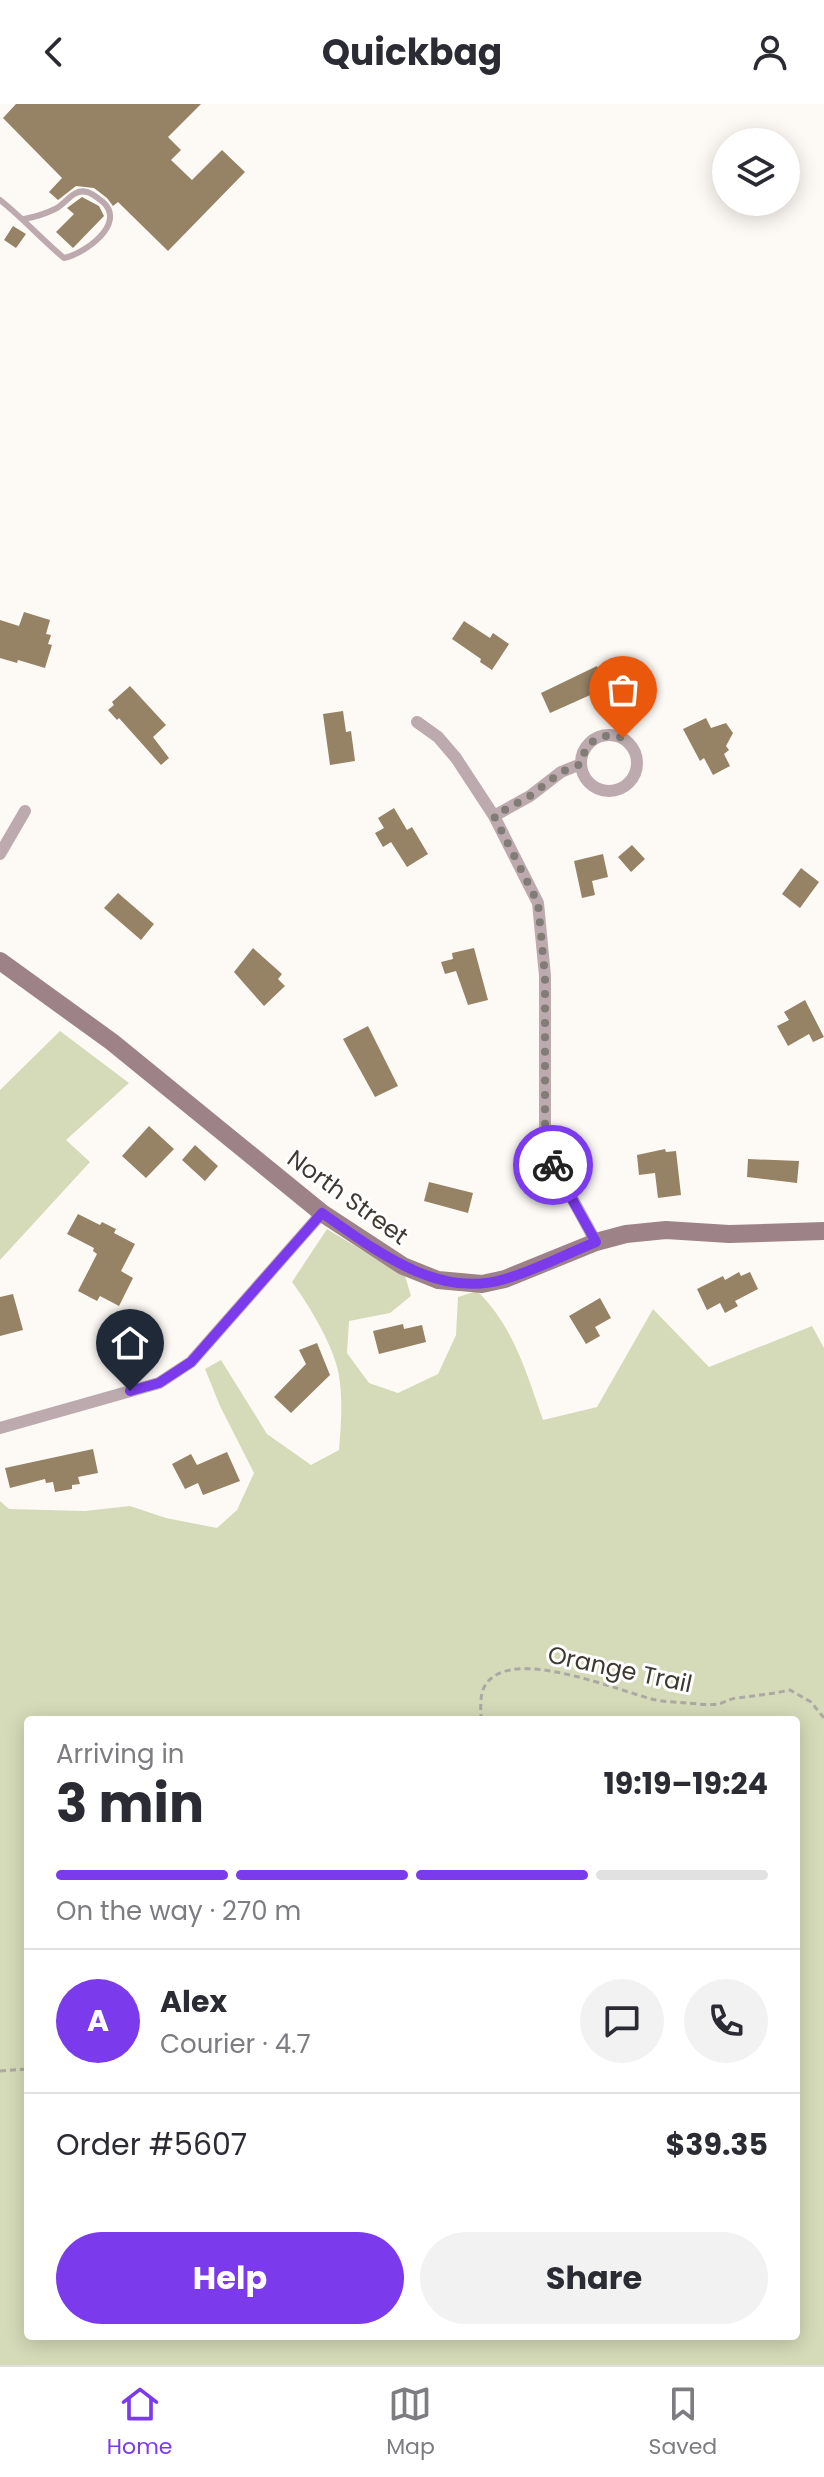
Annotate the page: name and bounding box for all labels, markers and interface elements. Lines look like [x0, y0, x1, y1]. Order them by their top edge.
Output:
text: Quickbag [322, 27, 502, 78]
icon: back [32, 30, 76, 74]
icon: person [748, 30, 792, 74]
map controls [712, 128, 800, 216]
button: layers [712, 128, 800, 216]
pin [589, 656, 657, 738]
icon: bag [601, 668, 645, 712]
courier [513, 1125, 593, 1205]
street label: North Street [281, 1142, 415, 1252]
icon: bike [531, 1143, 575, 1187]
pin [96, 1309, 164, 1391]
icon: home [108, 1321, 152, 1365]
street label: Orange Trail [545, 1638, 695, 1700]
text: Arriving in [56, 1736, 185, 1772]
text: 19:19–19:24 [603, 1762, 768, 1805]
text: 3 min [56, 1767, 204, 1840]
text: On the way · 270 m [56, 1893, 301, 1929]
button: chat [580, 1979, 664, 2063]
button: phone [684, 1979, 768, 2063]
text: Alex [160, 1980, 227, 2023]
text: A [87, 1999, 109, 2042]
text: Courier · 4.7 [160, 2026, 311, 2062]
text: Order #5607 [56, 2123, 247, 2166]
text: $39.35 [666, 2123, 768, 2166]
button: Help [56, 2232, 404, 2324]
button: Share [420, 2232, 768, 2324]
tab: Home [107, 2382, 172, 2463]
tab: Map [386, 2382, 435, 2463]
tab: Saved [649, 2382, 717, 2463]

